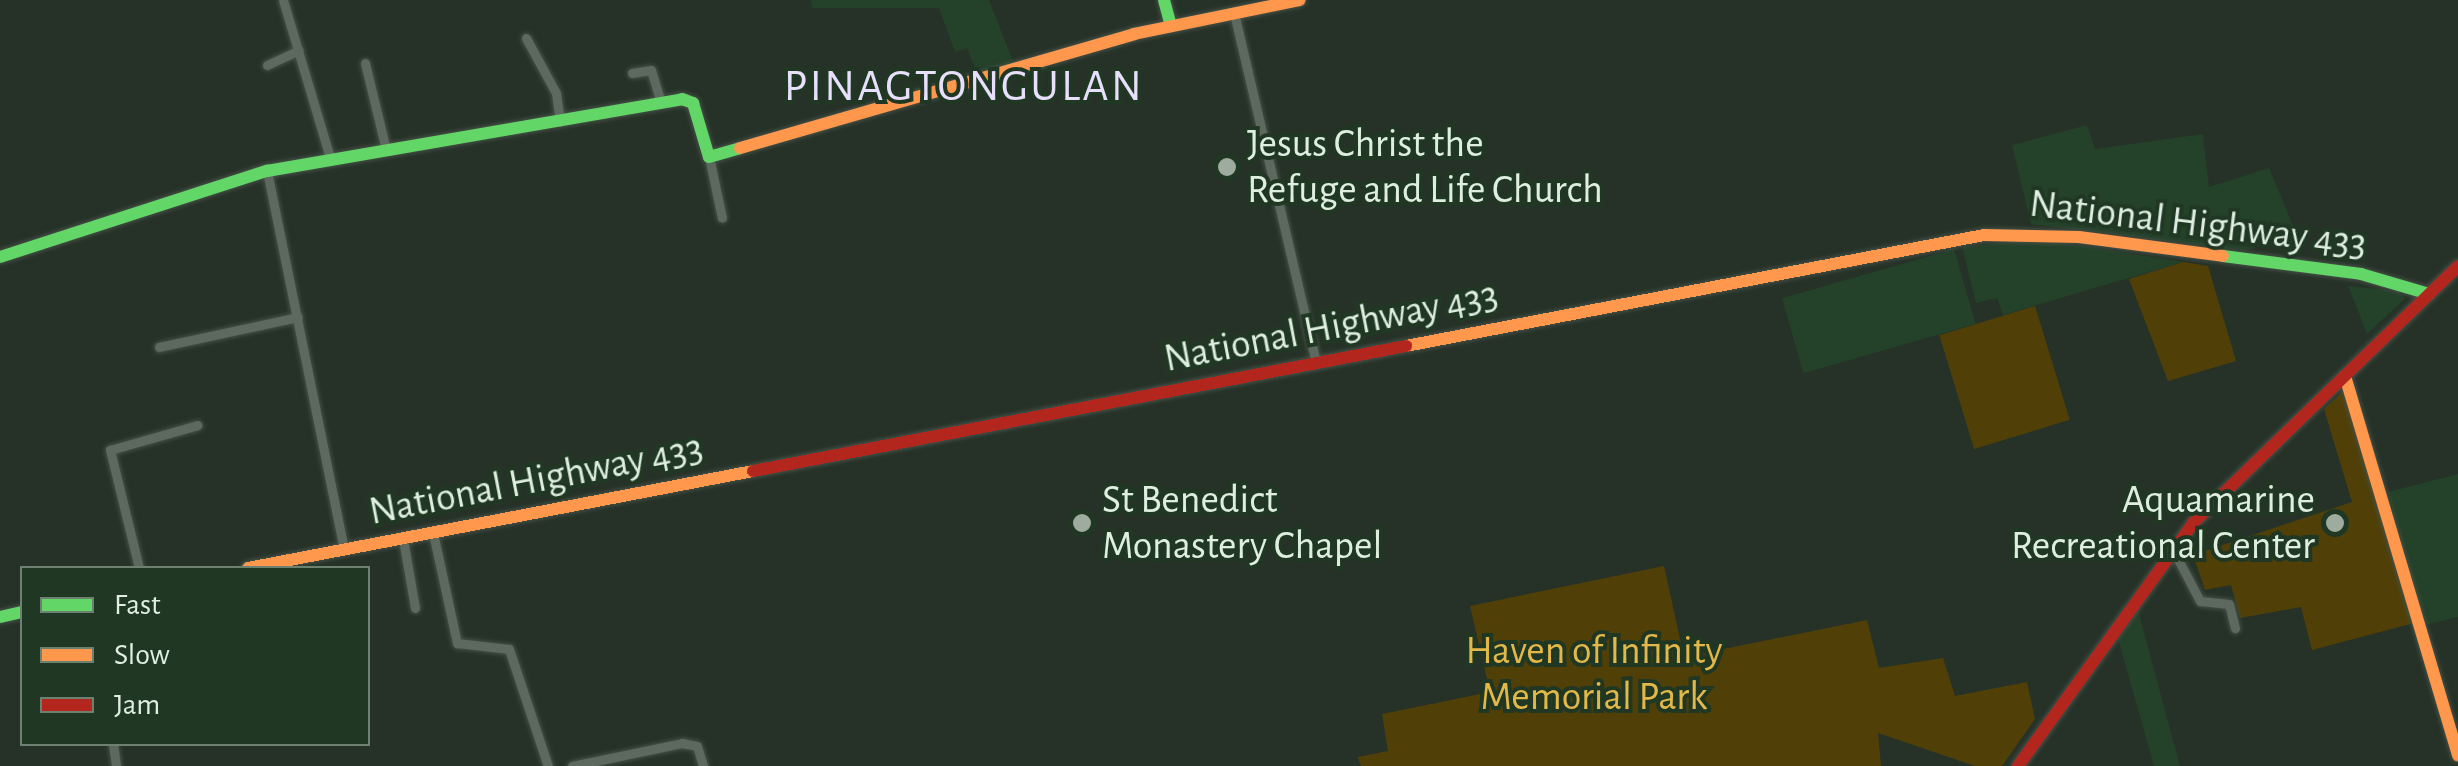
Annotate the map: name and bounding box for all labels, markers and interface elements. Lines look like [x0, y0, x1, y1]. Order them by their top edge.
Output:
district label: PINAGTONGULAN [784, 60, 1144, 114]
place label: Jesus Christ the Refuge and Life Church [1247, 120, 1603, 214]
marker: Jesus Christ the Refuge and Life Church [1216, 156, 1238, 178]
street label: National Highway 433 [2027, 180, 2369, 268]
street label: National Highway 433 [1160, 271, 1502, 383]
street label: National Highway 433 [365, 424, 707, 536]
place label: St Benedict Monastery Chapel [1102, 476, 1382, 570]
place label: Aquamarine Recreational Center [2011, 476, 2315, 570]
marker: St Benedict Monastery Chapel [1071, 512, 1093, 534]
marker: Aquamarine Recreational Center [2324, 512, 2346, 534]
legend [20, 566, 370, 746]
text: Fast [114, 590, 161, 620]
park label: Haven of Infinity Memorial Park [1465, 627, 1723, 721]
text: Slow [114, 640, 170, 670]
text: Jam [114, 690, 160, 720]

